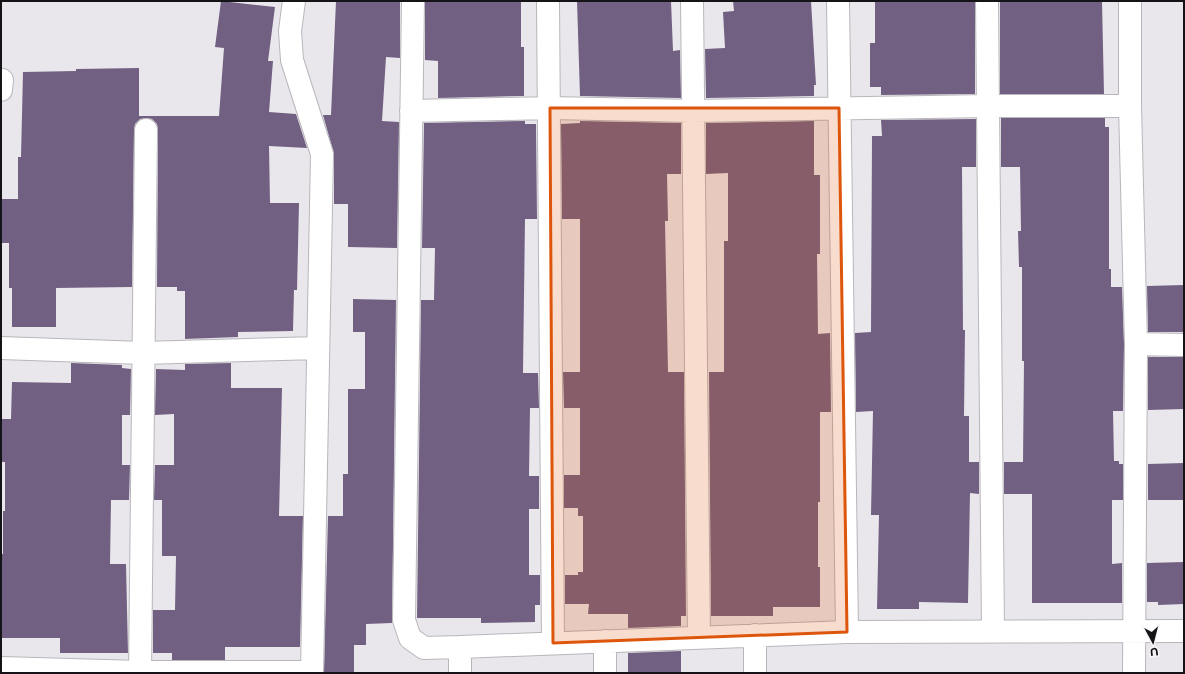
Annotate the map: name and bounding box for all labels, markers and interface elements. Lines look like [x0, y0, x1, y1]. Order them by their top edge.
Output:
north arrow [1133, 622, 1173, 662]
text: U [1149, 644, 1159, 659]

